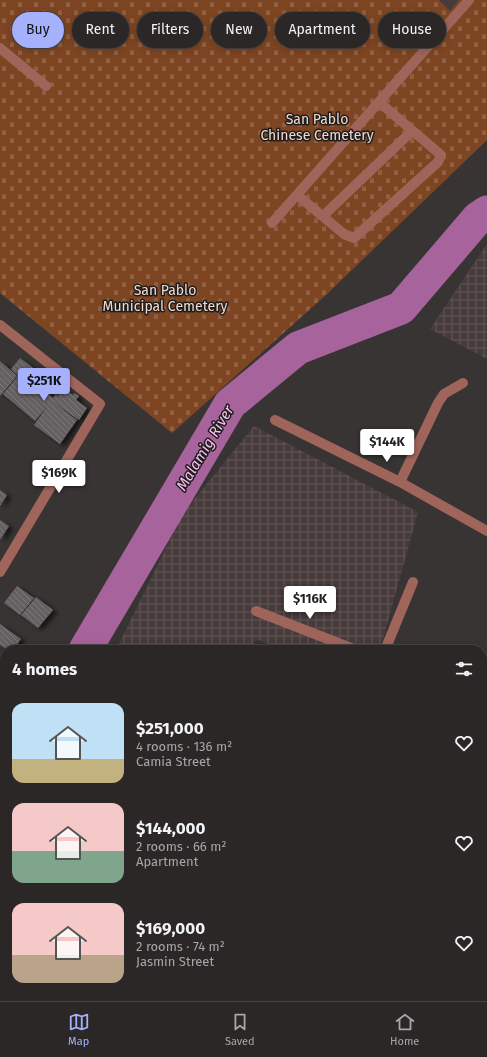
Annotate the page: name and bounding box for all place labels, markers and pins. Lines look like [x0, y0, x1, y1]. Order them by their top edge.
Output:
pin: $251K [16, 368, 72, 402]
pin: $144K [359, 429, 415, 463]
pin: $169K [31, 460, 87, 494]
pin: $116K [282, 586, 338, 620]

